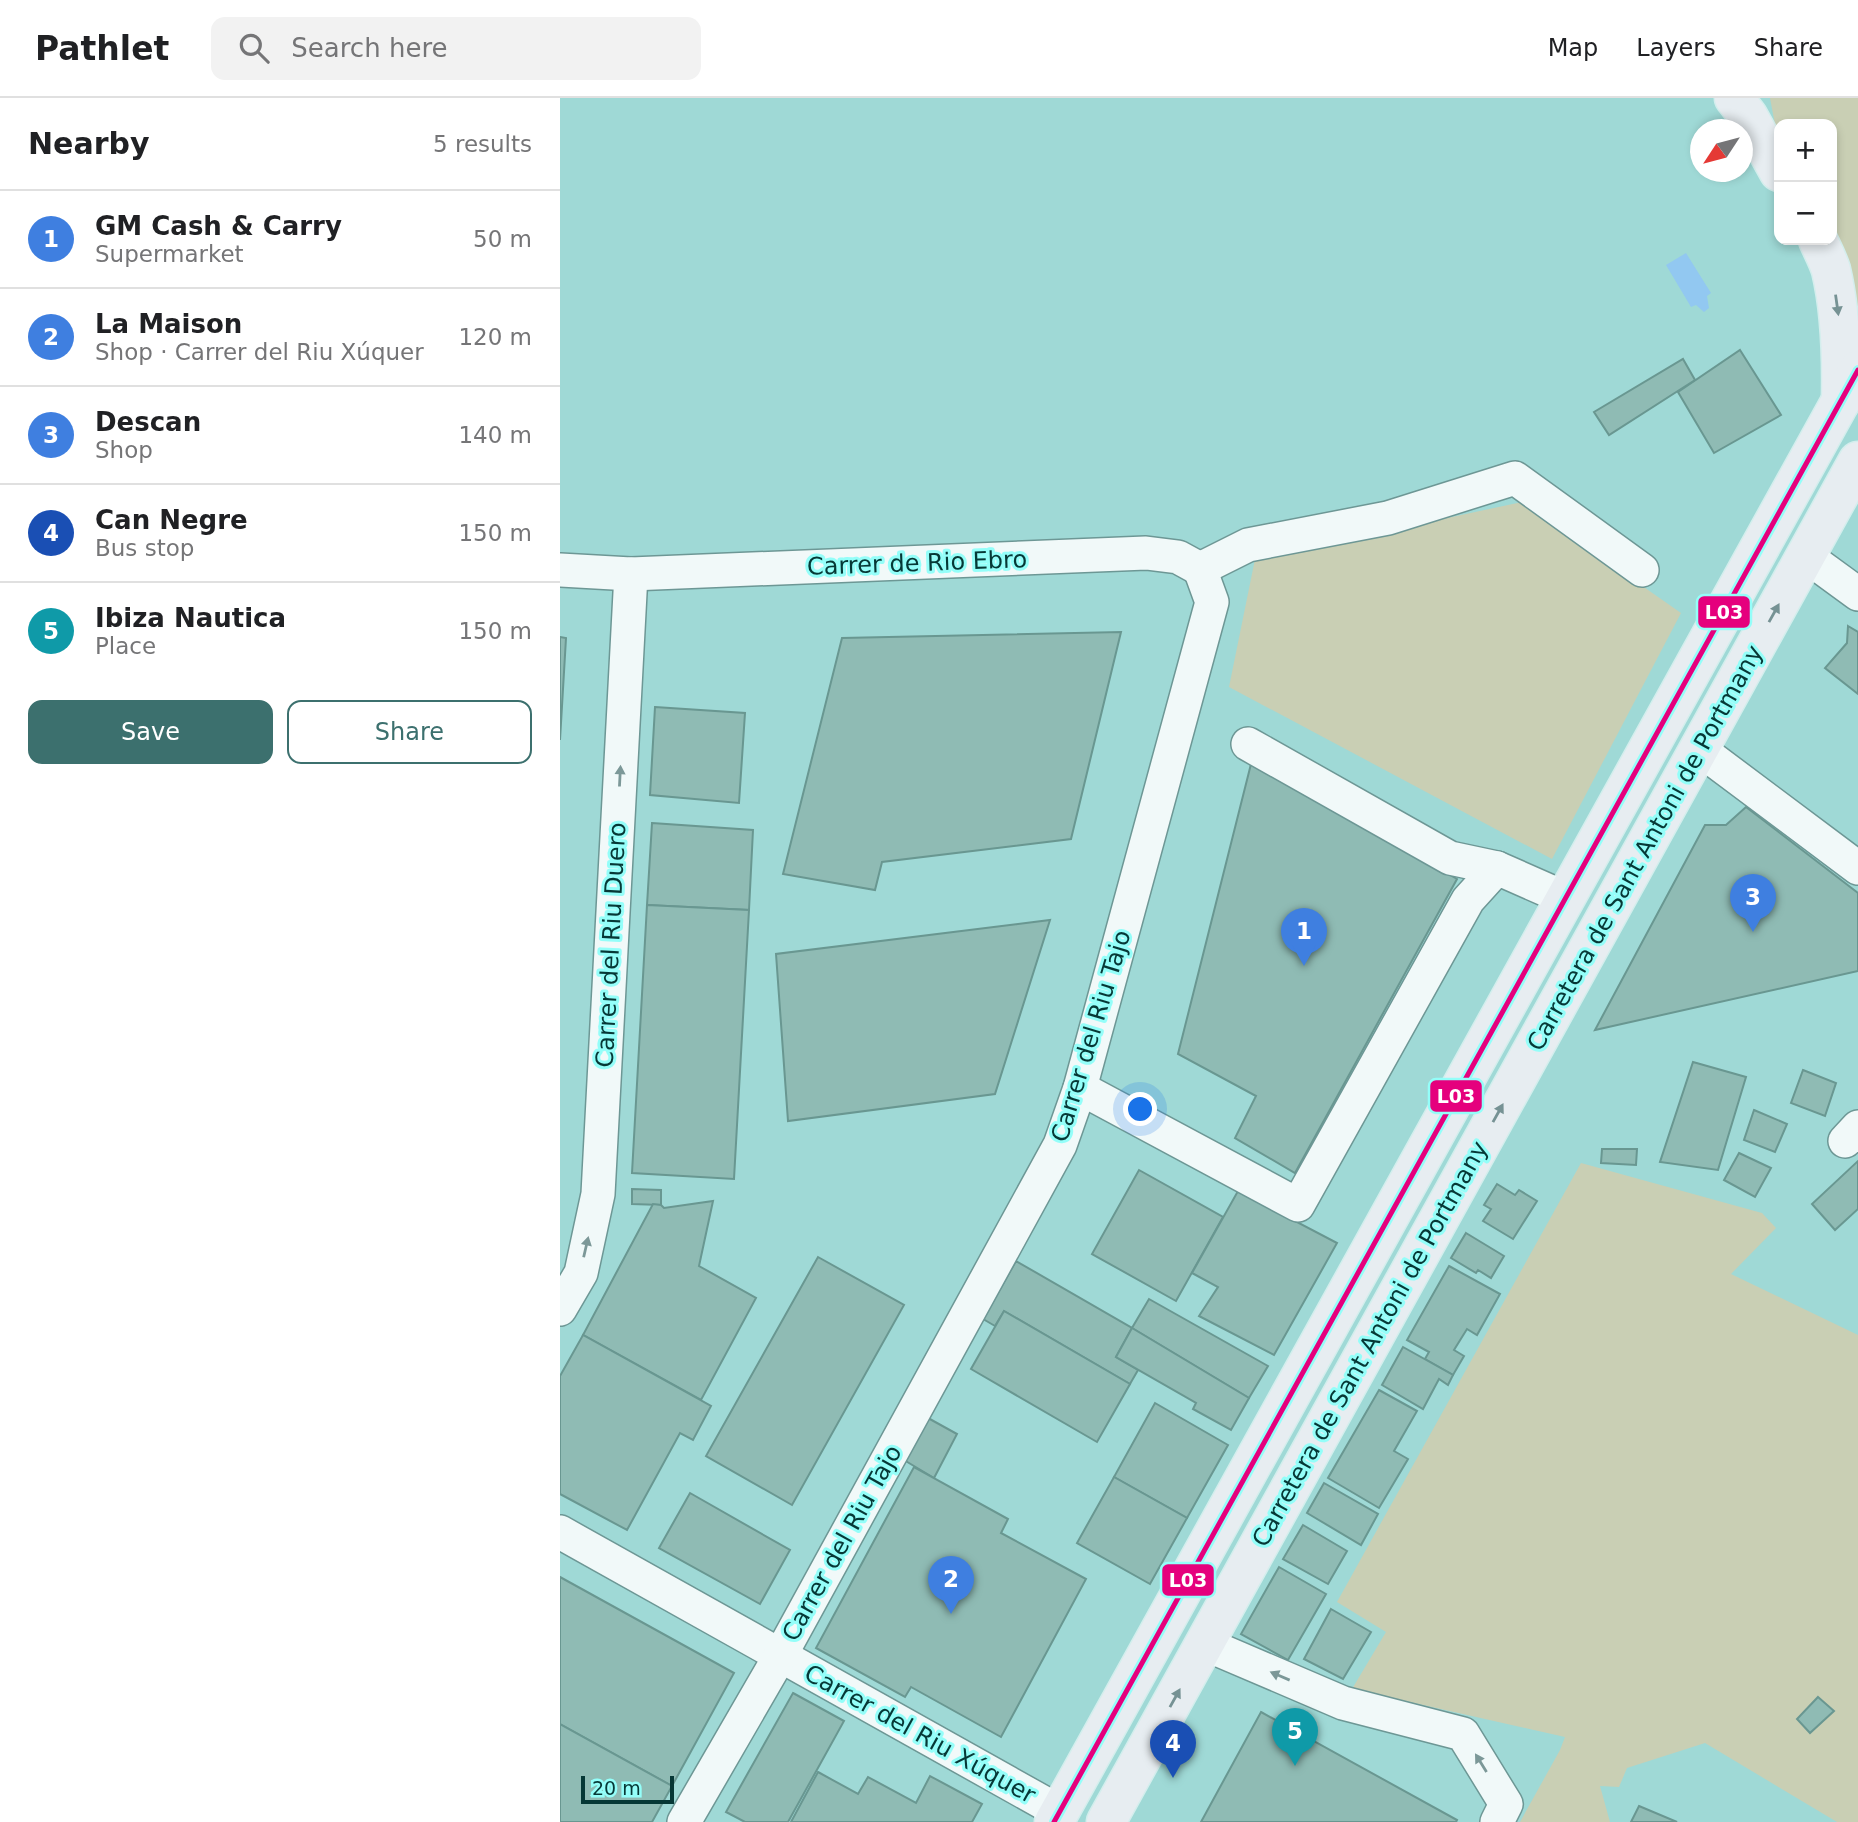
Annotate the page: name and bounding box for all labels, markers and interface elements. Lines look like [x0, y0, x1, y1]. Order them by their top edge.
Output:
search box [211, 17, 701, 80]
text: Pathlet [35, 29, 169, 68]
icon: search [235, 29, 273, 67]
text: Search here [291, 33, 448, 63]
text: Map [1548, 34, 1598, 62]
text: Layers [1636, 34, 1716, 62]
text: Share [1754, 34, 1823, 62]
north arrow [1690, 119, 1753, 182]
map controls [1774, 119, 1837, 245]
button: + [1774, 119, 1837, 182]
text: Nearby [28, 126, 150, 161]
text: 5 results [433, 131, 532, 157]
button: − [1774, 182, 1837, 245]
text: GM Cash & Carry [95, 211, 342, 241]
text: 1 [43, 226, 59, 252]
text: 50 m [473, 226, 532, 252]
text: Supermarket [95, 241, 244, 267]
one-way arrow [1831, 294, 1842, 316]
text: La Maison [95, 309, 242, 339]
text: 2 [43, 324, 59, 350]
text: 120 m [458, 324, 532, 350]
text: Shop · Carrer del Riu Xúquer [95, 339, 424, 365]
text: Descan [95, 407, 201, 437]
text: 3 [43, 422, 59, 448]
text: 140 m [458, 422, 532, 448]
text: Shop [95, 437, 153, 463]
text: Can Negre [95, 505, 248, 535]
text: 4 [43, 520, 59, 546]
text: 150 m [458, 520, 532, 546]
text: Bus stop [95, 535, 194, 561]
street label: Carrer de Rio Ebro [806, 545, 1028, 581]
line badge: L03 [1697, 595, 1751, 629]
text: L03 [1705, 601, 1743, 623]
text: Ibiza Nautica [95, 603, 286, 633]
one-way arrow [1768, 604, 1780, 623]
text: 5 [43, 618, 59, 644]
text: 150 m [458, 618, 532, 644]
text: Place [95, 633, 156, 659]
street label: Carretera de Sant Antoni de Portmany [1521, 640, 1769, 1056]
button: Save [28, 700, 273, 764]
button: Share [287, 700, 532, 764]
one-way arrow [615, 765, 626, 787]
street label: Carrer del Riu Duero [591, 822, 631, 1068]
pin: 3 [1730, 874, 1776, 932]
pin: 1 [1281, 908, 1327, 966]
street label: Carrer del Riu Tajo [1045, 927, 1137, 1145]
line badge: L03 [1429, 1079, 1483, 1113]
text: L03 [1437, 1085, 1475, 1107]
your location [1123, 1092, 1157, 1126]
one-way arrow [1492, 1103, 1504, 1123]
street label: Carretera de Sant Antoni de Portmany [1246, 1136, 1494, 1552]
one-way arrow [581, 1236, 592, 1258]
street label: Carrer del Riu Tajo [776, 1440, 908, 1646]
pin: 2 [928, 1556, 974, 1614]
line badge: L03 [1161, 1563, 1215, 1597]
text: L03 [1169, 1569, 1207, 1591]
street label: Carrer del Riu Xúquer [800, 1659, 1040, 1809]
one-way arrow [1270, 1670, 1290, 1682]
one-way arrow [1169, 1688, 1181, 1708]
pin: 5 [1272, 1708, 1318, 1766]
pin: 4 [1150, 1720, 1196, 1778]
one-way arrow [1475, 1754, 1488, 1773]
scale bar [581, 1773, 674, 1805]
text: 20 m [592, 1777, 641, 1799]

